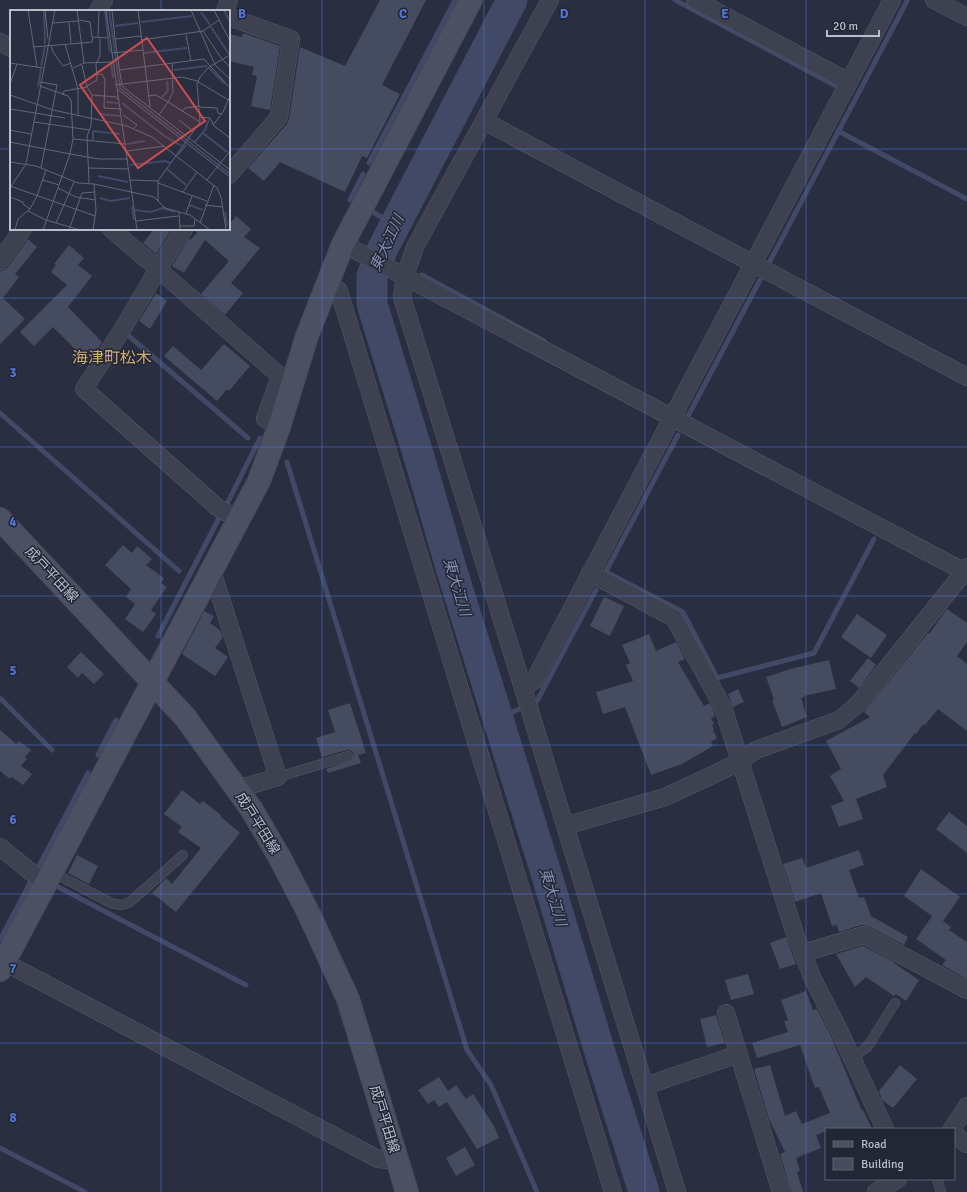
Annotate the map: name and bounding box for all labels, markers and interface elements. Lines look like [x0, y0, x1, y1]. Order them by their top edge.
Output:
text: B [238, 6, 246, 22]
text: C [399, 6, 407, 22]
text: D [560, 6, 569, 22]
text: E [721, 6, 729, 22]
inset map [10, 10, 230, 230]
scale bar [827, 12, 879, 38]
text: 20 m [833, 19, 858, 34]
water label: 東大江川 [366, 210, 409, 274]
district label: 海津町松木 [72, 348, 152, 368]
text: 3 [9, 365, 17, 381]
text: 4 [9, 514, 17, 530]
street label: 成戸平田線 [22, 543, 82, 606]
water label: 東大江川 [440, 556, 475, 620]
text: 5 [9, 663, 17, 679]
street label: 成戸平田線 [232, 789, 283, 857]
text: 6 [9, 812, 17, 828]
water label: 東大江川 [536, 866, 571, 930]
text: 7 [9, 961, 17, 977]
street label: 成戸平田線 [366, 1083, 403, 1155]
text: 8 [9, 1110, 17, 1126]
legend [825, 1128, 955, 1180]
text: Road [861, 1137, 887, 1152]
text: Building [861, 1157, 904, 1172]

